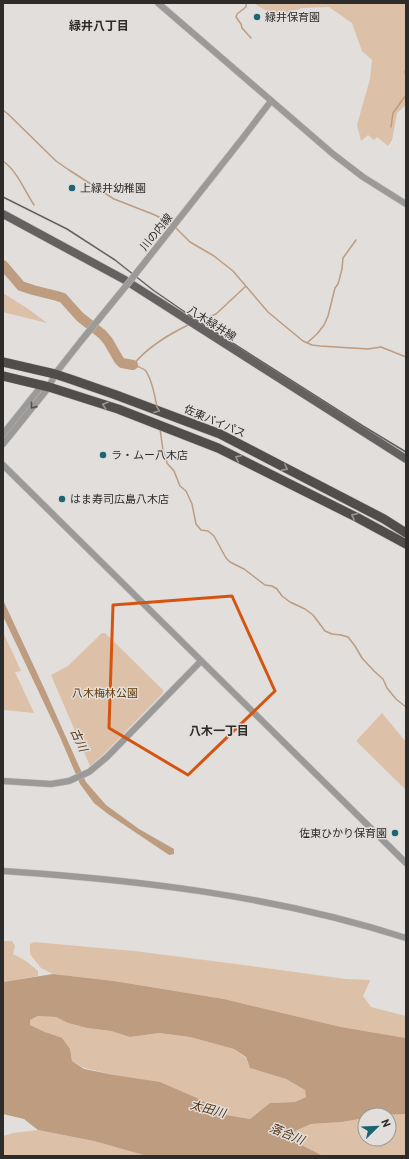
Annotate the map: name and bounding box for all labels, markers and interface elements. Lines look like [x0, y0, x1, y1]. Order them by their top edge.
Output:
place label: 緑井保育園 [265, 10, 320, 23]
marker: 緑井保育園 [252, 12, 262, 22]
district label: 緑井八丁目 [69, 18, 129, 32]
place label: 上緑井幼稚園 [80, 181, 146, 194]
marker: 上緑井幼稚園 [67, 183, 77, 193]
street label: 川の内線 [137, 210, 175, 253]
street label: 八木緑井線 [185, 302, 239, 343]
one-way arrow [102, 401, 109, 410]
one-way arrow [31, 402, 38, 409]
street label: 佐東バイパス [182, 402, 248, 439]
one-way arrow [153, 405, 160, 413]
place label: ラ・ムー八木店 [111, 448, 188, 461]
marker: ラ・ムー八木店 [98, 450, 108, 460]
one-way arrow [235, 456, 242, 463]
one-way arrow [281, 463, 289, 470]
place label: はま寿司広島八木店 [70, 492, 169, 505]
marker: はま寿司広島八木店 [57, 494, 67, 504]
one-way arrow [351, 514, 359, 521]
park label: 八木梅林公園 [72, 686, 138, 699]
district label: 八木一丁目 [189, 723, 249, 737]
water label: 古川 [68, 726, 92, 755]
place label: 佐東ひかり保育園 [299, 826, 387, 839]
marker: 佐東ひかり保育園 [390, 828, 400, 838]
water label: 太田川 [189, 1097, 229, 1120]
north arrow [357, 1107, 397, 1147]
text: N [379, 1117, 394, 1129]
water label: 落合川 [268, 1120, 309, 1147]

